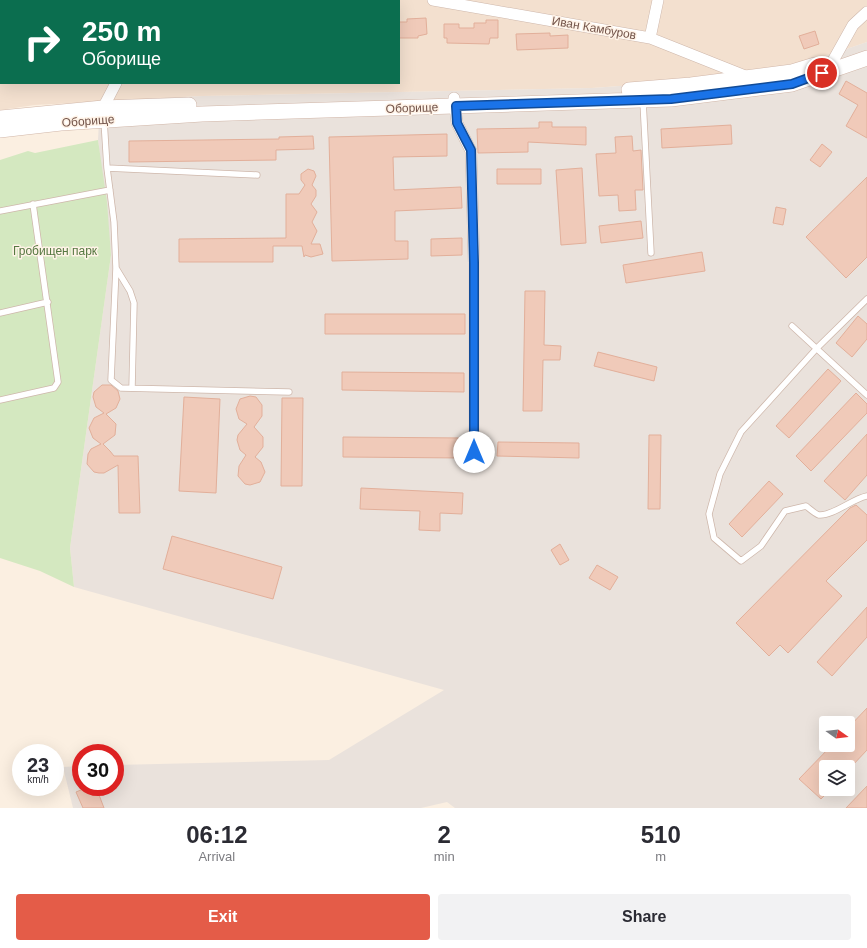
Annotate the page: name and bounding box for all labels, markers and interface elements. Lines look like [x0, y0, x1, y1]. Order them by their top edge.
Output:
street label: Иван Камбуров [551, 14, 637, 42]
icon: right [16, 16, 68, 68]
text: 250 m [82, 16, 161, 47]
text: Оборище [82, 49, 161, 69]
pin [805, 56, 839, 90]
icon: arrive [811, 62, 833, 84]
street label: Оборище [385, 100, 439, 116]
street label: Оборище [61, 112, 115, 130]
park label: Гробищен парк [13, 244, 98, 258]
position arrow [453, 431, 495, 473]
north arrow [819, 716, 855, 752]
map controls [819, 716, 855, 796]
speed limit sign: 30 [72, 744, 124, 796]
text: 23 [27, 754, 49, 776]
button: layers [819, 760, 855, 796]
text: km/h [27, 774, 49, 785]
text: 06:12 [186, 821, 248, 848]
text: 2 [437, 821, 451, 848]
text: 510 [641, 821, 681, 848]
text: Arrival [198, 849, 235, 864]
text: min [434, 849, 455, 864]
text: m [655, 849, 666, 864]
button: Exit [16, 894, 430, 940]
button: Share [438, 894, 851, 940]

